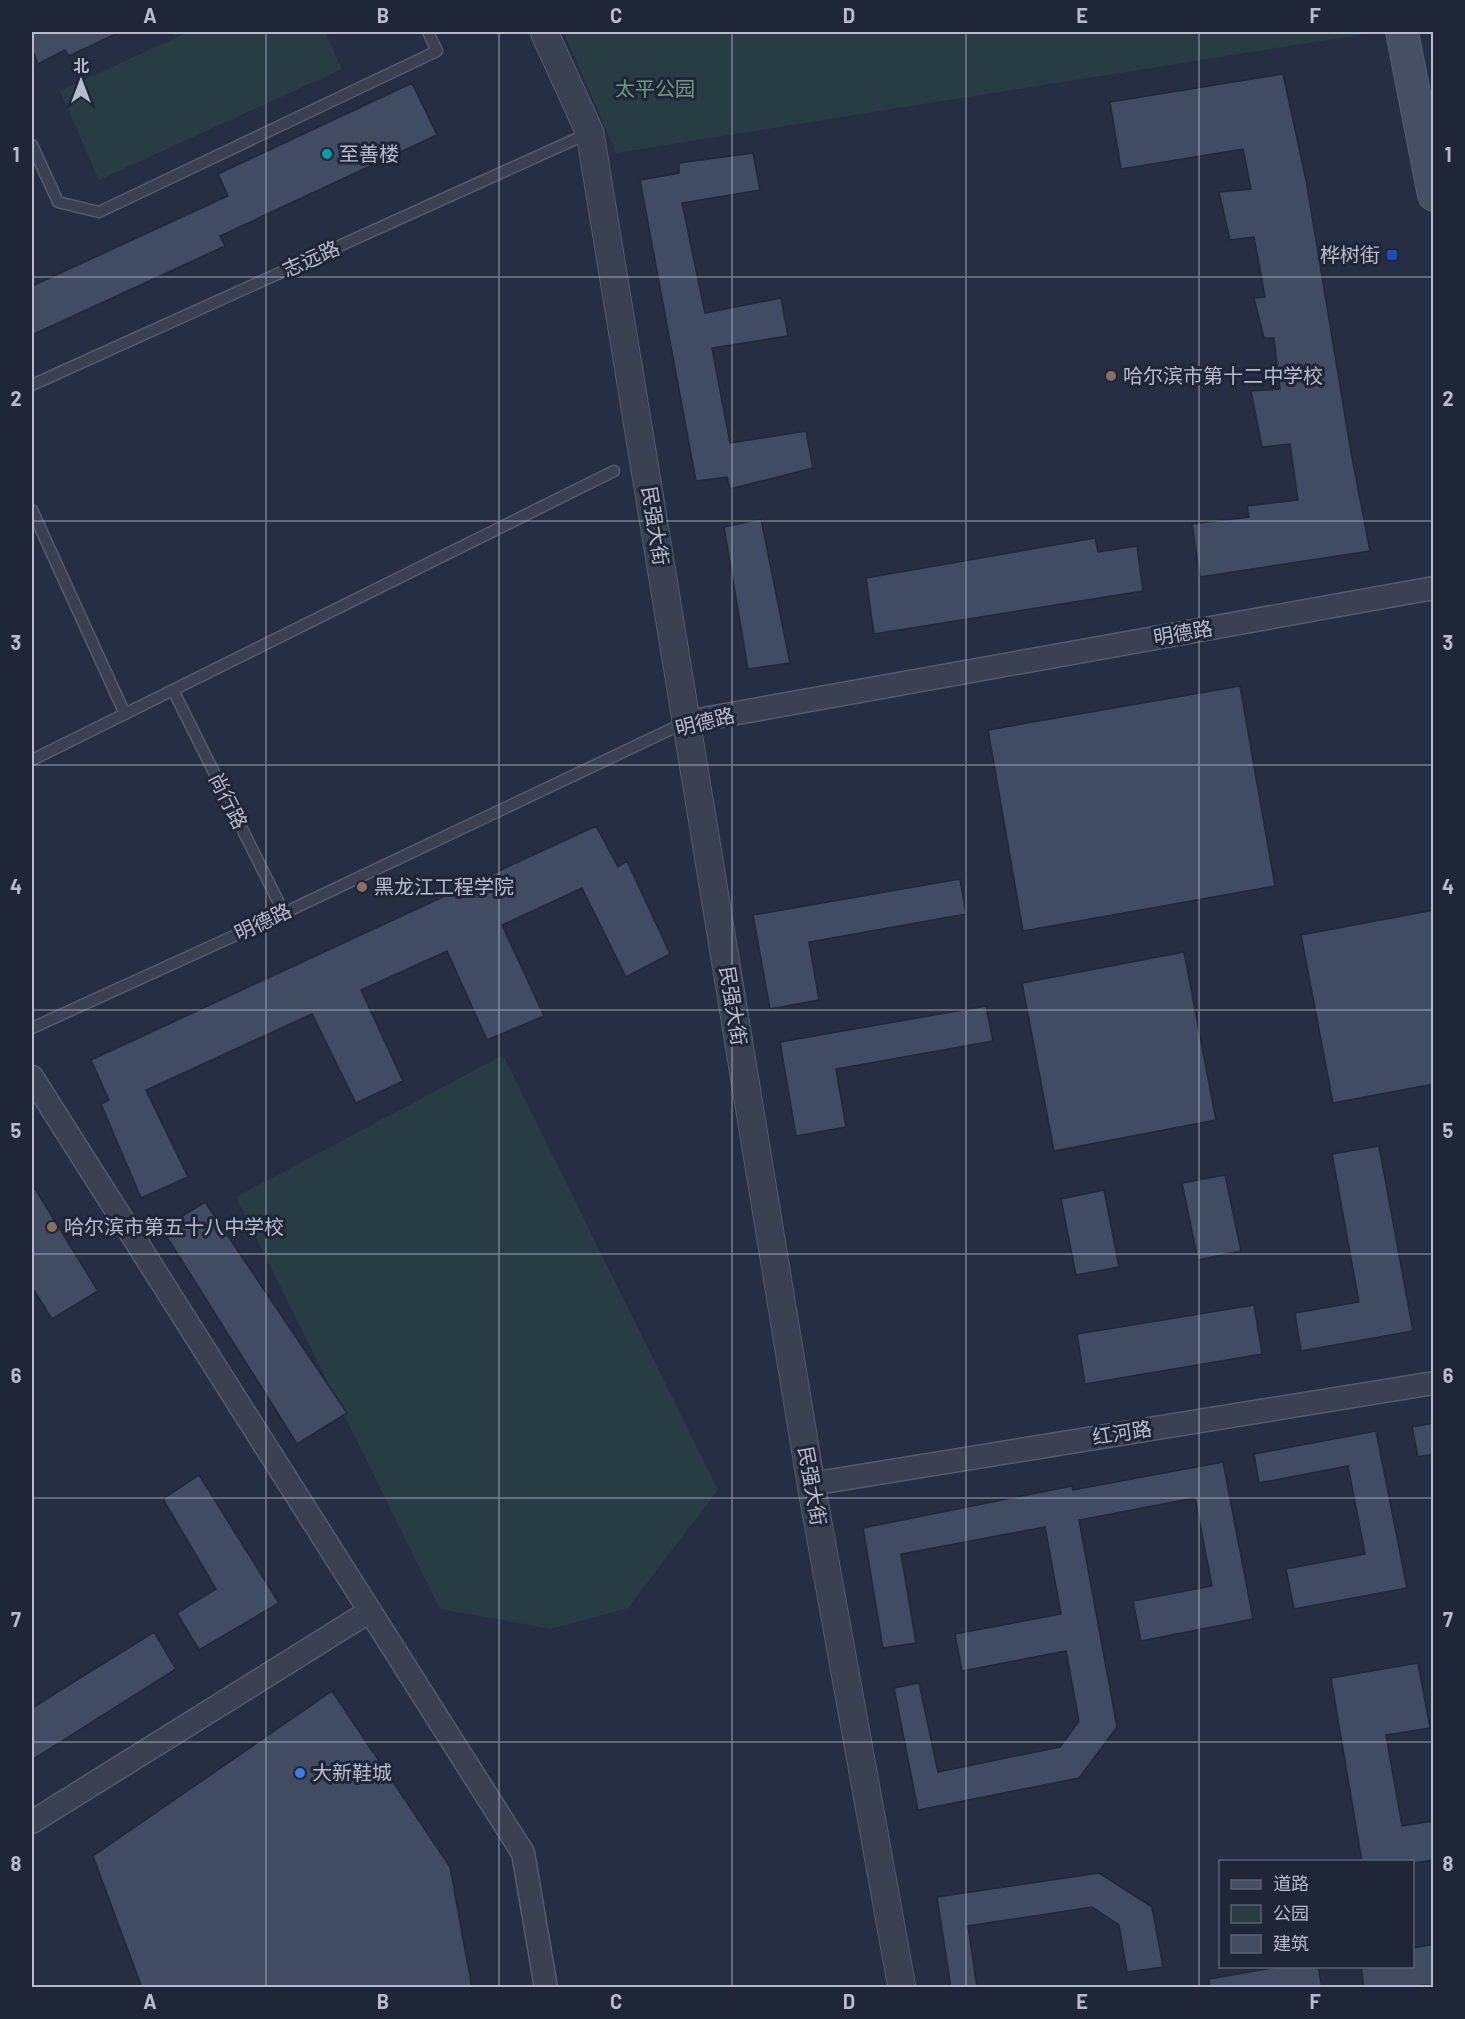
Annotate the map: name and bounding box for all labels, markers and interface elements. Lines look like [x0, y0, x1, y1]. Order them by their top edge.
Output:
text: A [143, 3, 157, 27]
text: B [377, 3, 389, 27]
text: C [610, 3, 622, 27]
text: D [843, 3, 855, 27]
text: E [1076, 3, 1088, 27]
text: F [1309, 3, 1321, 27]
north arrow [51, 51, 111, 111]
text: 北 [73, 56, 89, 75]
park label: 太平公园 [615, 76, 695, 100]
place label: 至善楼 [339, 141, 399, 165]
text: 1 [12, 142, 20, 166]
text: 1 [1444, 142, 1452, 166]
marker: 至善楼 [320, 147, 334, 161]
street label: 志远路 [278, 235, 343, 281]
place label: 桦树街 [1320, 242, 1380, 266]
marker: 桦树街 [1385, 248, 1399, 262]
place label: 哈尔滨市第十二中学校 [1123, 363, 1323, 387]
marker: 哈尔滨市第十二中学校 [1104, 369, 1118, 383]
text: 2 [10, 386, 22, 410]
text: 2 [1442, 386, 1454, 410]
street label: 民强大街 [638, 484, 674, 567]
street label: 明德路 [1151, 615, 1214, 649]
text: 3 [11, 630, 21, 654]
text: 3 [1443, 630, 1453, 654]
street label: 明德路 [673, 702, 737, 740]
street label: 尚行路 [205, 768, 253, 833]
text: 4 [10, 874, 22, 898]
place label: 黑龙江工程学院 [374, 874, 514, 898]
text: 4 [1442, 874, 1454, 898]
marker: 黑龙江工程学院 [355, 880, 369, 894]
street label: 明德路 [230, 898, 295, 945]
street label: 民强大街 [716, 964, 752, 1047]
text: 5 [11, 1118, 22, 1142]
text: 5 [1443, 1118, 1454, 1142]
place label: 哈尔滨市第五十八中学校 [64, 1214, 284, 1238]
marker: 哈尔滨市第五十八中学校 [45, 1220, 59, 1234]
text: 6 [11, 1363, 22, 1387]
text: 6 [1443, 1363, 1454, 1387]
street label: 红河路 [1090, 1415, 1153, 1449]
street label: 民强大街 [794, 1444, 832, 1527]
text: 7 [11, 1607, 21, 1631]
text: 7 [1443, 1607, 1453, 1631]
place label: 大新鞋城 [312, 1760, 392, 1784]
marker: 大新鞋城 [293, 1766, 307, 1780]
text: 8 [11, 1851, 22, 1875]
text: 8 [1443, 1851, 1454, 1875]
legend [1219, 1860, 1414, 1968]
text: 道路 [1273, 1872, 1309, 1894]
text: 公园 [1273, 1902, 1309, 1924]
text: 建筑 [1273, 1932, 1309, 1954]
text: A [143, 1989, 157, 2013]
text: B [377, 1989, 389, 2013]
text: C [610, 1989, 622, 2013]
text: D [843, 1989, 855, 2013]
text: E [1076, 1989, 1088, 2013]
text: F [1309, 1989, 1321, 2013]

